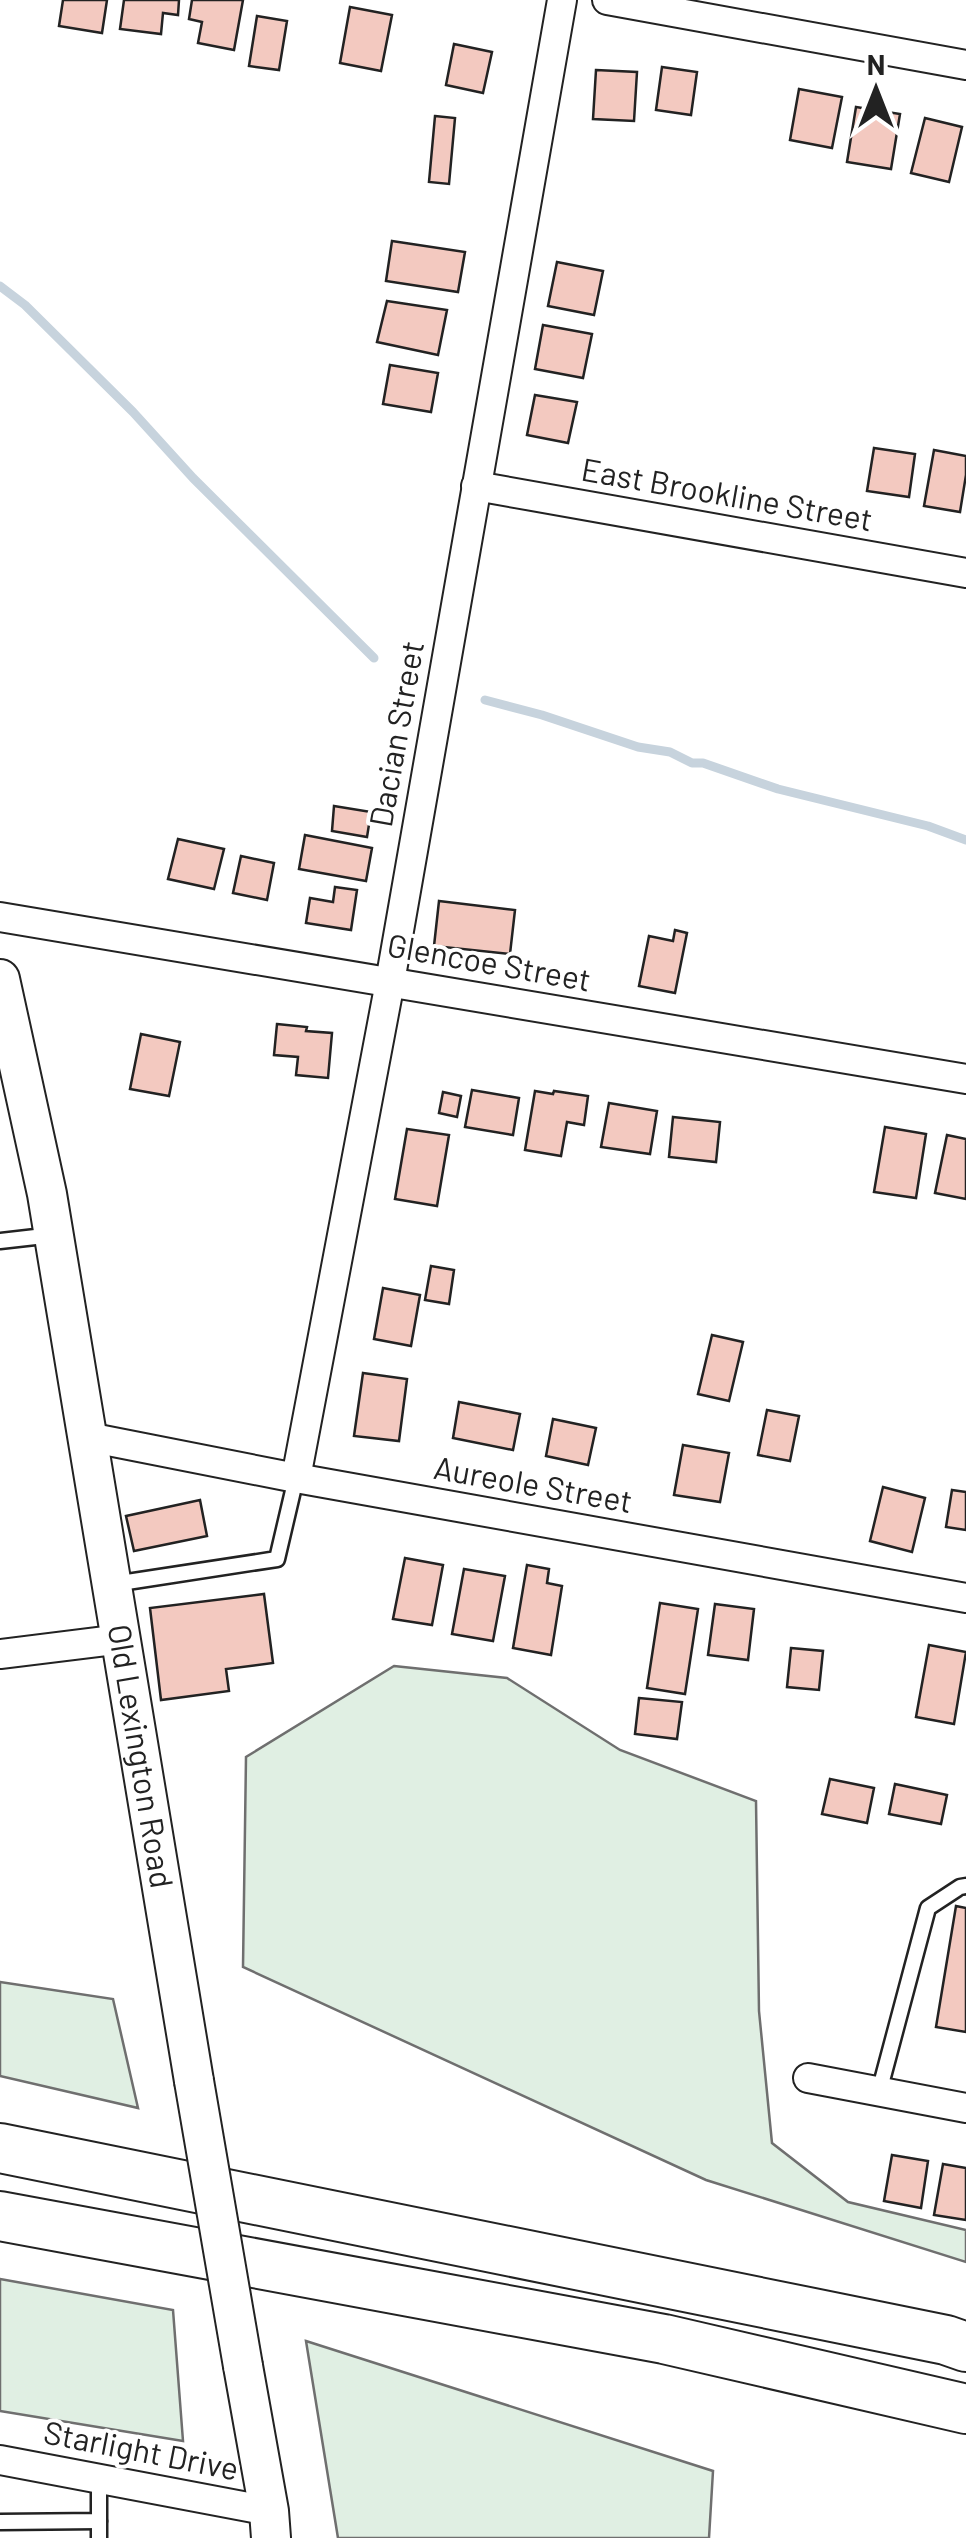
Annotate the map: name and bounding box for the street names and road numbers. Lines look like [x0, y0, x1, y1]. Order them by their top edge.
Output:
street label: East Brookline Street [579, 449, 876, 537]
street label: Dacian Street [360, 638, 430, 830]
street label: Glencoe Street [385, 924, 594, 998]
street label: Aureole Street [431, 1447, 635, 1519]
street label: Old Lexington Road [102, 1621, 183, 1891]
street label: Starlight Drive [41, 2412, 242, 2487]

